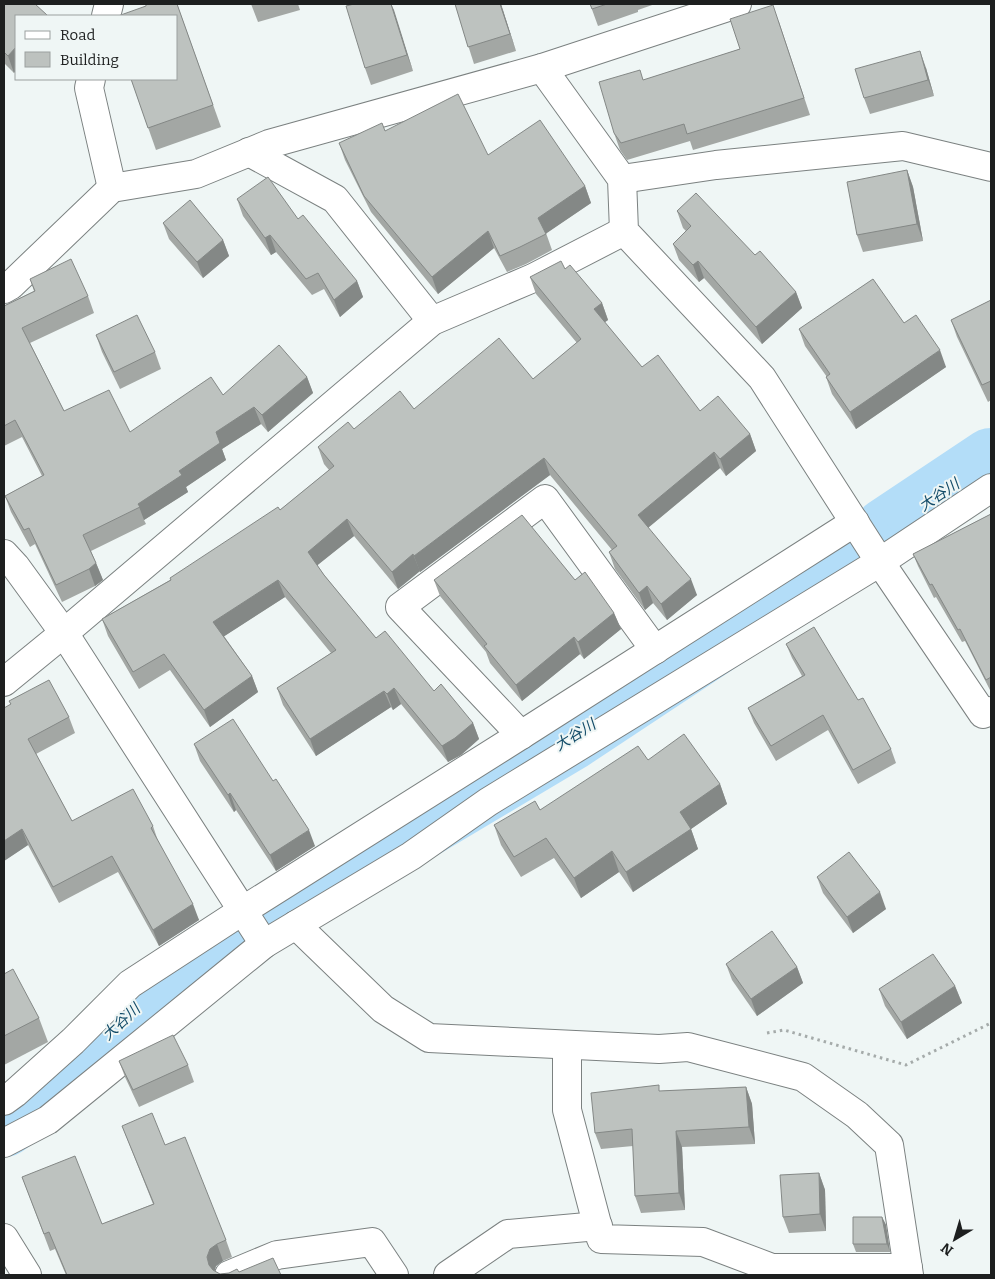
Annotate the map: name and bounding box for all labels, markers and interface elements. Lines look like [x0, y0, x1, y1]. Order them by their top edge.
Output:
legend [15, 15, 178, 80]
text: Road [60, 26, 95, 44]
text: Building [60, 51, 119, 69]
water label: 大谷川 [915, 474, 964, 515]
water label: 大谷川 [551, 714, 601, 755]
water label: 大谷川 [98, 999, 145, 1044]
north arrow [930, 1214, 980, 1264]
text: N [938, 1239, 957, 1259]

